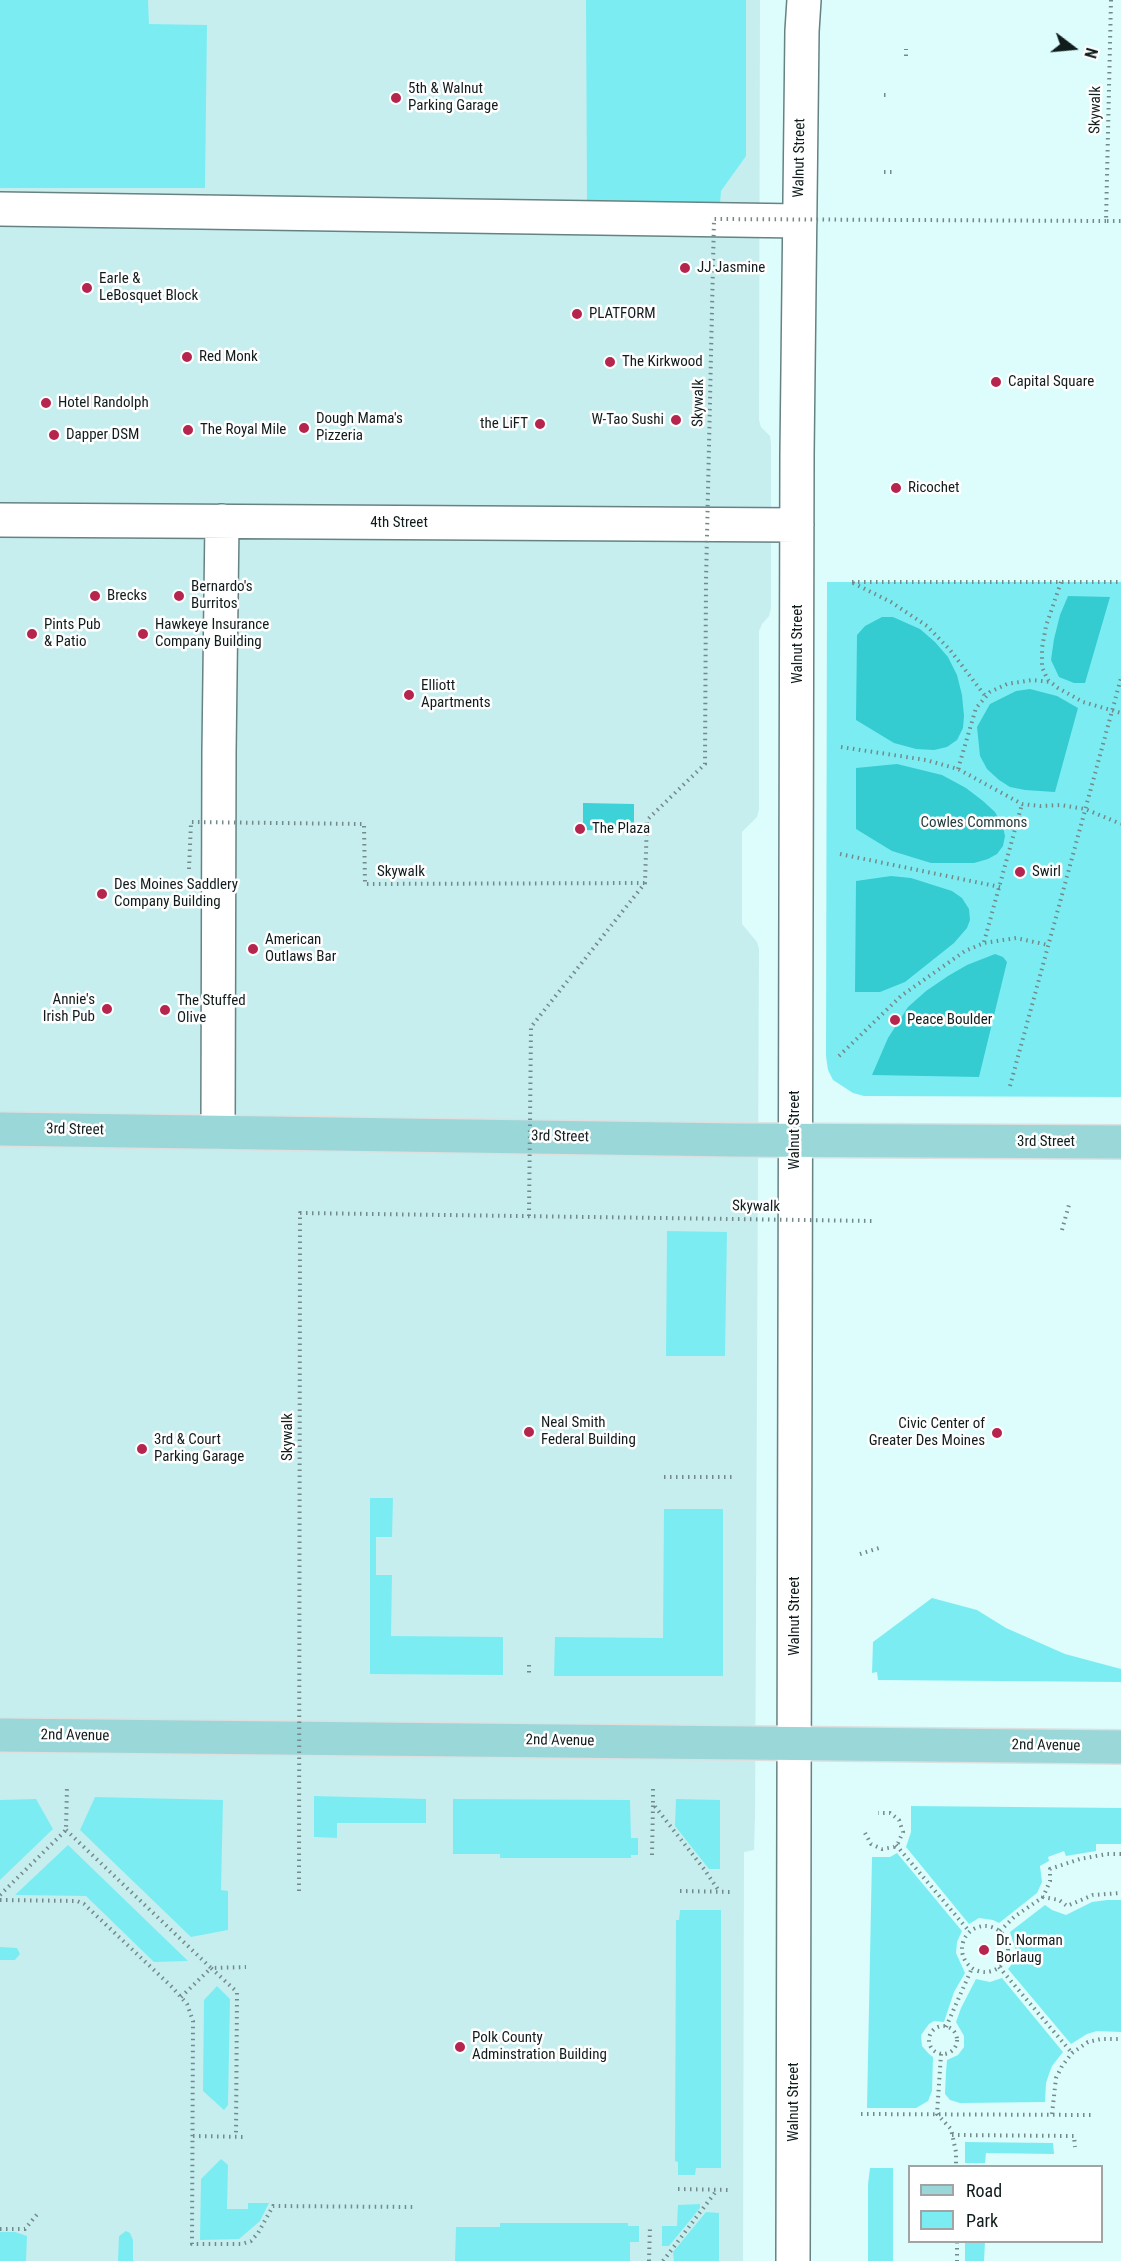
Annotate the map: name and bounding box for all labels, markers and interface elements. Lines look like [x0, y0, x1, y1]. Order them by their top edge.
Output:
north arrow [1043, 18, 1103, 78]
text: N [1080, 46, 1101, 60]
place label: 5th & Walnut Parking Garage [408, 80, 498, 115]
street label: Skywalk [1087, 86, 1105, 134]
marker: 5th & Walnut Parking Garage [389, 91, 403, 105]
street label: Walnut Street [790, 118, 810, 198]
place label: JJ Jasmine [697, 259, 765, 277]
marker: JJ Jasmine [678, 261, 692, 275]
place label: Earle & LeBosquet Block [99, 270, 198, 305]
marker: Earle & LeBosquet Block [80, 281, 94, 295]
place label: PLATFORM [589, 305, 656, 323]
marker: PLATFORM [570, 307, 584, 321]
place label: Red Monk [199, 348, 258, 366]
marker: Red Monk [180, 350, 194, 364]
place label: The Kirkwood [622, 353, 703, 371]
marker: The Kirkwood [603, 355, 617, 369]
place label: Capital Square [1008, 373, 1094, 391]
marker: Capital Square [989, 375, 1003, 389]
street label: Skywalk [690, 379, 708, 427]
place label: Hotel Randolph [58, 394, 149, 412]
marker: Hotel Randolph [39, 396, 53, 410]
place label: Dough Mama's Pizzeria [316, 410, 403, 445]
place label: W-Tao Sushi [592, 411, 664, 429]
marker: W-Tao Sushi [669, 413, 683, 427]
place label: the LiFT [480, 415, 528, 433]
marker: the LiFT [533, 417, 547, 431]
place label: The Royal Mile [200, 421, 286, 439]
marker: Dough Mama's Pizzeria [297, 421, 311, 435]
marker: The Royal Mile [181, 423, 195, 437]
place label: Dapper DSM [66, 426, 139, 444]
marker: Dapper DSM [47, 428, 61, 442]
place label: Ricochet [908, 479, 960, 497]
marker: Ricochet [889, 481, 903, 495]
street label: 4th Street [370, 514, 428, 532]
place label: Bernardo's Burritos [191, 578, 253, 613]
place label: Brecks [107, 587, 147, 605]
marker: Brecks [88, 589, 102, 603]
marker: Bernardo's Burritos [172, 589, 186, 603]
street label: Walnut Street [789, 604, 807, 684]
place label: Pints Pub & Patio [44, 616, 101, 651]
place label: Hawkeye Insurance Company Building [155, 616, 269, 651]
marker: Pints Pub & Patio [25, 627, 39, 641]
marker: Hawkeye Insurance Company Building [136, 627, 150, 641]
place label: Elliott Apartments [421, 677, 490, 712]
marker: Elliott Apartments [402, 688, 416, 702]
park label: Cowles Commons [921, 814, 1027, 832]
place label: The Plaza [592, 820, 650, 838]
marker: The Plaza [573, 822, 587, 836]
street label: Skywalk [377, 863, 425, 881]
place label: Swirl [1032, 863, 1061, 881]
marker: Swirl [1013, 865, 1027, 879]
place label: Des Moines Saddlery Company Building [114, 876, 238, 911]
marker: Des Moines Saddlery Company Building [95, 887, 109, 901]
place label: American Outlaws Bar [265, 931, 336, 966]
marker: American Outlaws Bar [246, 942, 260, 956]
place label: Annie's Irish Pub [43, 991, 95, 1026]
place label: The Stuffed Olive [177, 992, 246, 1027]
marker: Annie's Irish Pub [100, 1002, 114, 1016]
marker: The Stuffed Olive [158, 1003, 172, 1017]
place label: Peace Boulder [907, 1011, 992, 1029]
marker: Peace Boulder [888, 1013, 902, 1027]
street label: Walnut Street [786, 1090, 804, 1170]
street label: 3rd Street [46, 1120, 104, 1140]
street label: 3rd Street [531, 1127, 589, 1147]
street label: 3rd Street [1017, 1133, 1075, 1151]
street label: Skywalk [732, 1198, 780, 1216]
street label: Skywalk [279, 1413, 297, 1461]
place label: Neal Smith Federal Building [541, 1414, 636, 1449]
place label: Civic Center of Greater Des Moines [869, 1415, 985, 1450]
marker: Neal Smith Federal Building [522, 1425, 536, 1439]
marker: Civic Center of Greater Des Moines [990, 1426, 1004, 1440]
place label: 3rd & Court Parking Garage [154, 1431, 244, 1466]
marker: 3rd & Court Parking Garage [135, 1442, 149, 1456]
street label: Walnut Street [786, 1576, 804, 1656]
street label: 2nd Avenue [40, 1726, 110, 1746]
street label: 2nd Avenue [525, 1731, 595, 1751]
street label: 2nd Avenue [1011, 1736, 1081, 1756]
place label: Dr. Norman Borlaug [996, 1932, 1063, 1967]
marker: Dr. Norman Borlaug [977, 1943, 991, 1957]
place label: Polk County Adminstration Building [472, 2029, 607, 2064]
marker: Polk County Adminstration Building [453, 2040, 467, 2054]
street label: Walnut Street [785, 2062, 803, 2142]
legend [908, 2165, 1103, 2243]
text: Road [966, 2180, 1002, 2201]
text: Park [966, 2210, 998, 2231]

